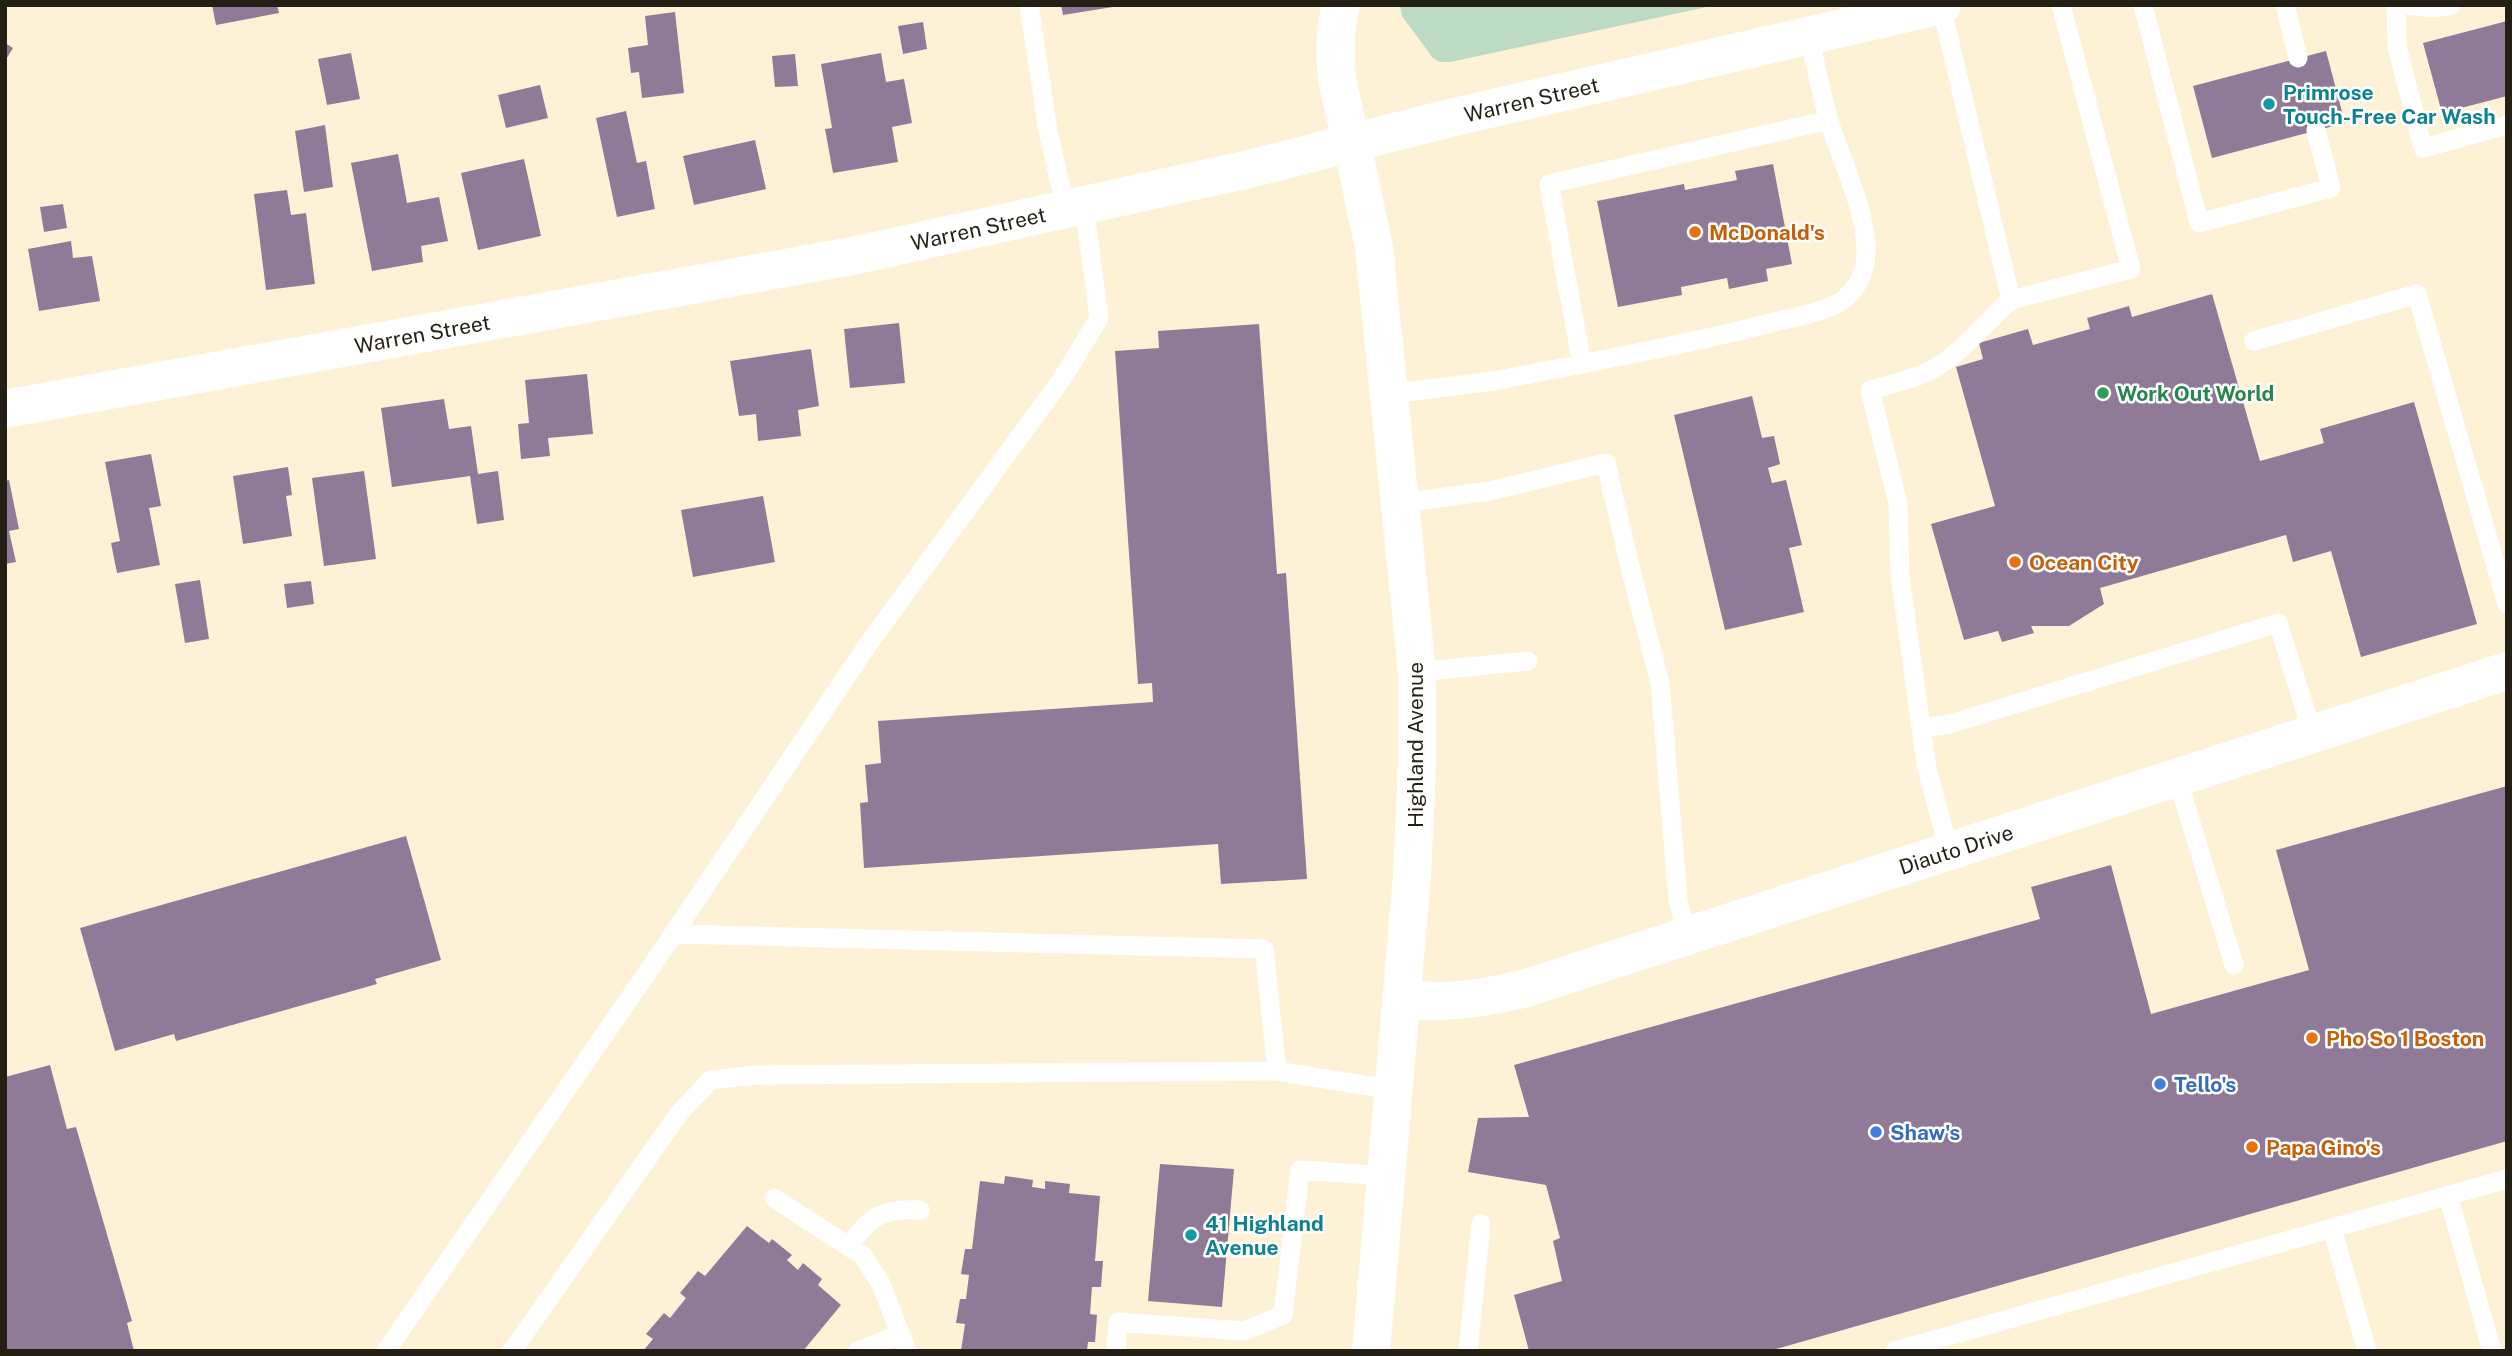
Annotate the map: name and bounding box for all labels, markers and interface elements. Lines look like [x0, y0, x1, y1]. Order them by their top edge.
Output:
street label: Warren Street [1462, 72, 1601, 127]
place label: Primrose Touch-Free Car Wash [2283, 80, 2496, 129]
marker: Primrose Touch-Free Car Wash [2261, 96, 2277, 112]
street label: Warren Street [908, 201, 1048, 255]
place label: McDonald's [1709, 220, 1825, 245]
marker: McDonald's [1687, 224, 1703, 240]
street label: Warren Street [352, 309, 492, 358]
place label: Work Out World [2117, 381, 2274, 406]
marker: Work Out World [2095, 385, 2111, 401]
place label: Ocean City [2029, 550, 2139, 575]
marker: Ocean City [2007, 554, 2023, 570]
street label: Highland Avenue [1403, 662, 1428, 828]
street label: Diauto Drive [1896, 819, 2016, 879]
place label: Pho So 1 Boston [2326, 1026, 2484, 1051]
marker: Pho So 1 Boston [2304, 1030, 2320, 1046]
place label: Tello's [2174, 1072, 2236, 1097]
marker: Tello's [2152, 1076, 2168, 1092]
place label: Shaw's [1890, 1120, 1960, 1145]
marker: Shaw's [1868, 1124, 1884, 1140]
place label: Papa Gino's [2266, 1135, 2381, 1160]
marker: Papa Gino's [2244, 1139, 2260, 1155]
place label: 41 Highland Avenue [1205, 1211, 1324, 1260]
marker: 41 Highland Avenue [1183, 1227, 1199, 1243]

